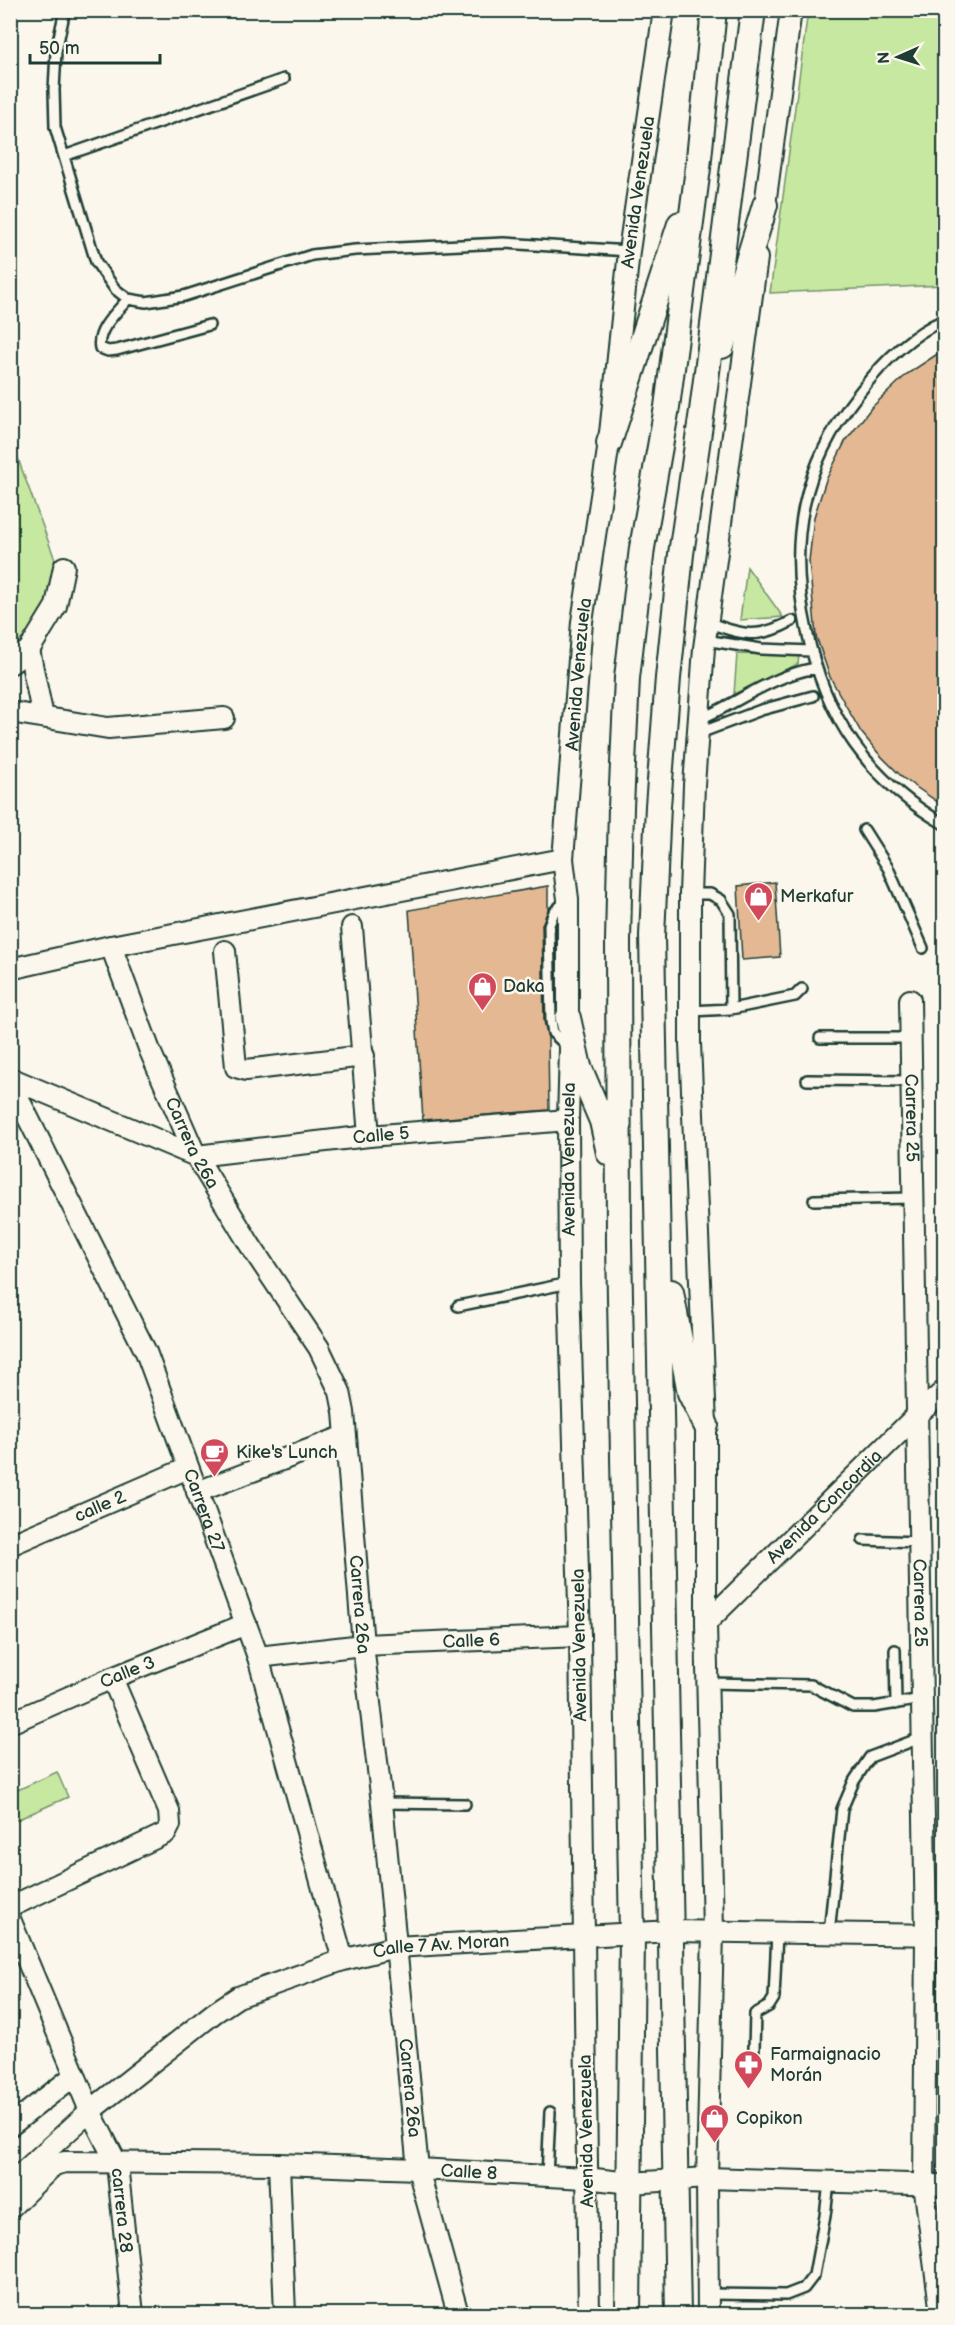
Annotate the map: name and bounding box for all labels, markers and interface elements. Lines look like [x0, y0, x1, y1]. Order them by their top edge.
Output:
scale bar [30, 27, 160, 65]
north arrow [868, 27, 928, 87]
text: 50 m [39, 38, 80, 59]
text: N [875, 51, 894, 64]
street label: Avenida Venezuela [617, 115, 659, 269]
street label: Avenida Venezuela [562, 596, 597, 752]
shop icon: Merkafur [743, 880, 775, 922]
place label: Merkafur [780, 886, 854, 907]
shop icon: Daka [466, 970, 498, 1012]
place label: Daka [503, 976, 545, 997]
street label: Carrera 25 [900, 1074, 923, 1162]
street label: Avenida Venezuela [558, 1082, 580, 1236]
street label: Carrera 26a [161, 1094, 223, 1193]
street label: Calle 5 [352, 1123, 410, 1149]
cafe icon: Kike's Lunch [199, 1436, 231, 1478]
place label: Kike's Lunch [236, 1442, 338, 1463]
street label: Avenida Concordia [763, 1446, 887, 1568]
street label: Carrera 27 [179, 1466, 229, 1555]
street label: calle 2 [71, 1486, 129, 1527]
street label: Carrera 26a [345, 1554, 374, 1655]
street label: Carrera 25 [909, 1558, 931, 1647]
street label: Avenida Venezuela [568, 1568, 591, 1722]
street label: Calle 6 [442, 1629, 500, 1653]
street label: Calle 3 [97, 1652, 158, 1693]
street label: Calle 7 Av. Moran [371, 1930, 510, 1963]
street label: Carrera 26a [394, 2037, 425, 2138]
place label: Farmaignacio Morán [770, 2044, 881, 2086]
pharmacy icon: Farmaignacio Morán [733, 2048, 765, 2090]
street label: Avenida Venezuela [575, 2054, 598, 2208]
shop icon: Copikon [699, 2102, 731, 2144]
place label: Copikon [736, 2108, 803, 2129]
street label: Calle 8 [440, 2160, 498, 2184]
street label: carrera 28 [106, 2167, 136, 2254]

